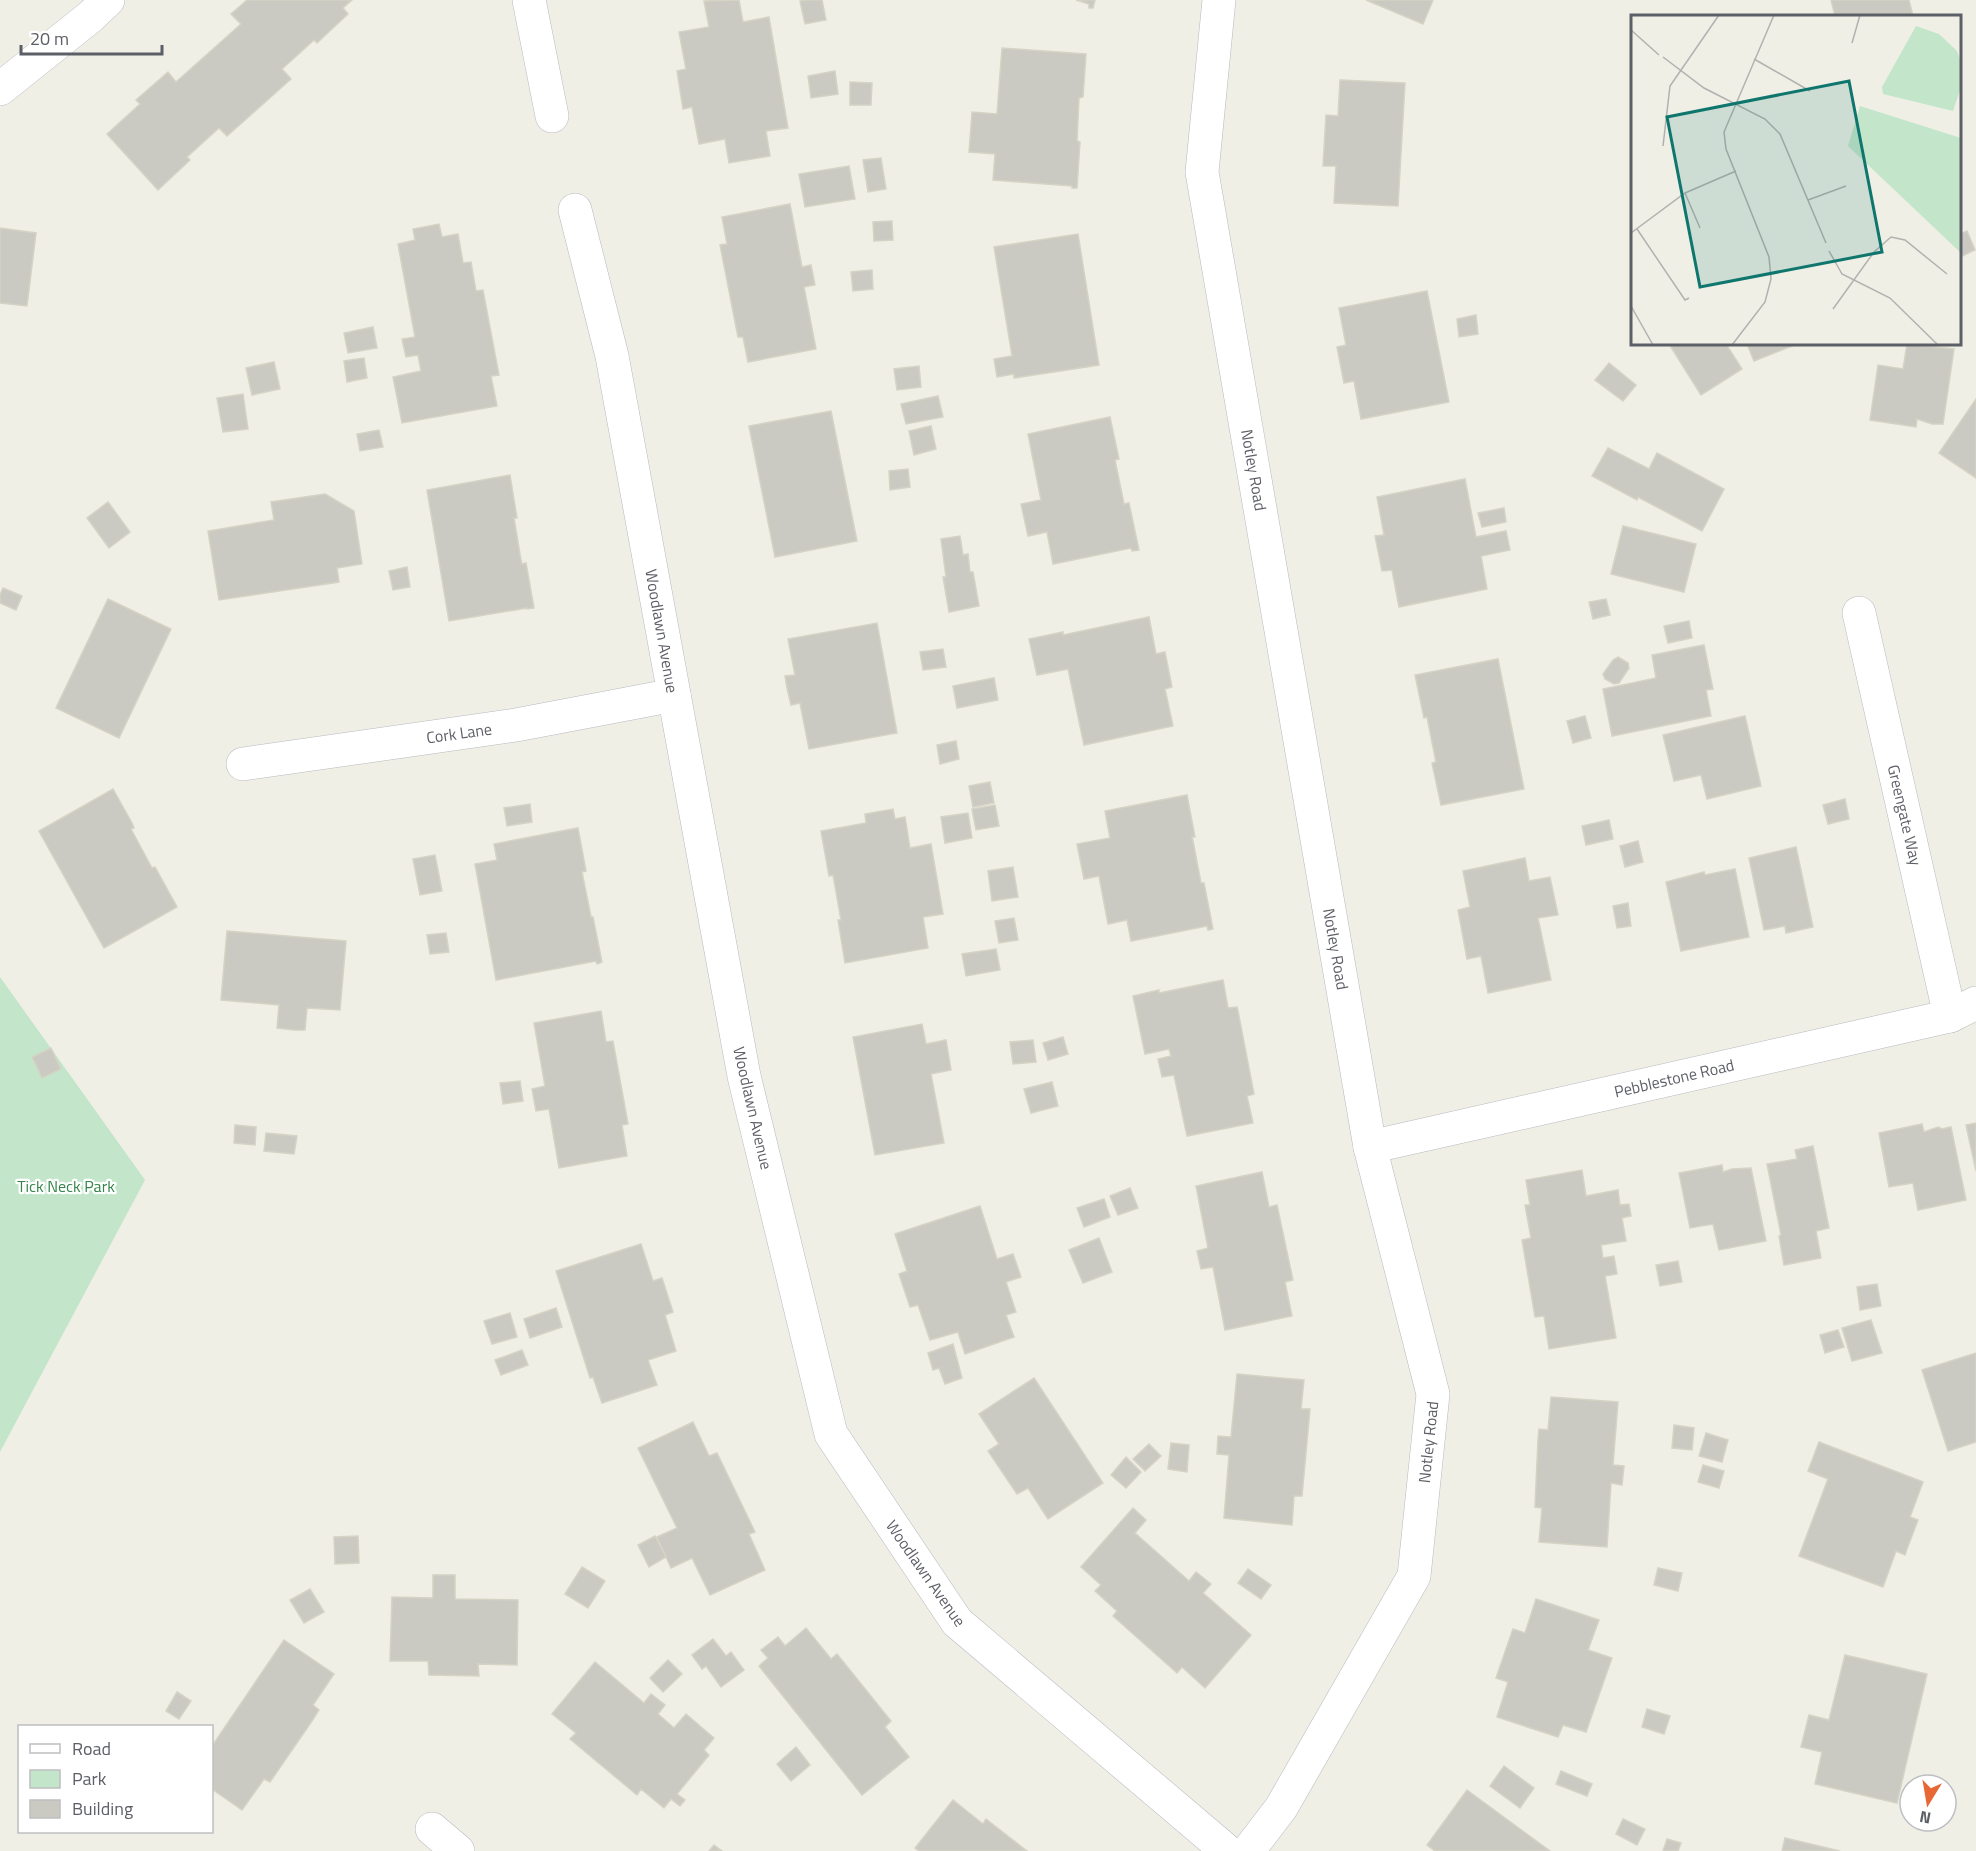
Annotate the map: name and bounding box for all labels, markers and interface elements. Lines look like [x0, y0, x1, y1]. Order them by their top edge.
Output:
inset map [1631, 15, 1961, 345]
scale bar [21, 18, 162, 56]
text: 20 m [30, 25, 69, 52]
street label: Notley Road [1235, 427, 1273, 513]
street label: Woodlawn Avenue [639, 567, 685, 695]
street label: Cork Lane [425, 717, 493, 749]
street label: Greengate Way [1882, 762, 1928, 868]
street label: Notley Road [1317, 906, 1355, 992]
street label: Woodlawn Avenue [727, 1044, 779, 1172]
street label: Pebblestone Road [1612, 1053, 1736, 1103]
park label: Tick Neck Park [17, 1174, 115, 1198]
street label: Notley Road [1412, 1400, 1444, 1484]
street label: Woodlawn Avenue [880, 1515, 972, 1631]
legend [18, 1725, 213, 1833]
text: Road [72, 1735, 111, 1762]
text: Park [72, 1765, 107, 1792]
north arrow [1898, 1773, 1958, 1833]
text: Building [72, 1795, 133, 1822]
text: N [1917, 1805, 1933, 1831]

